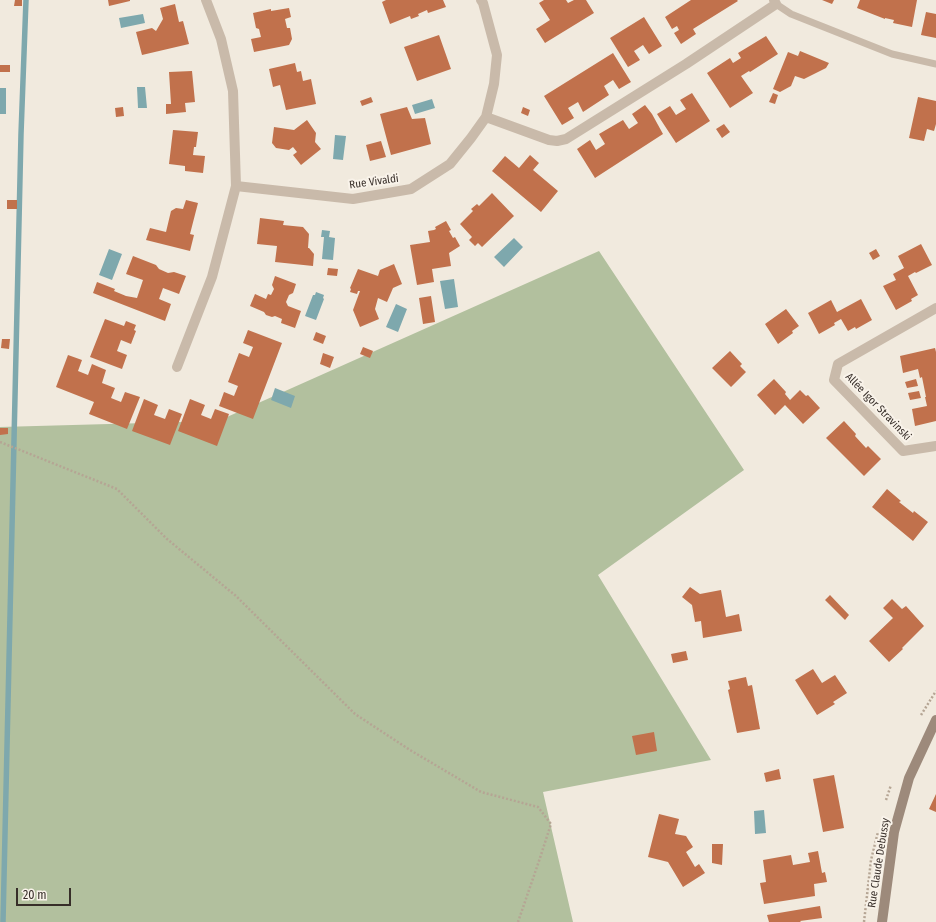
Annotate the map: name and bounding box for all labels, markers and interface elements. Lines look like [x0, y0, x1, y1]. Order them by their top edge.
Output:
street label: Rue Vivaldi [348, 172, 400, 192]
street label: Allée Igor Stravinski [842, 370, 914, 444]
street label: Rue Claude Debussy [865, 817, 893, 909]
scale bar [18, 880, 73, 906]
text: 20 m [23, 888, 47, 902]

